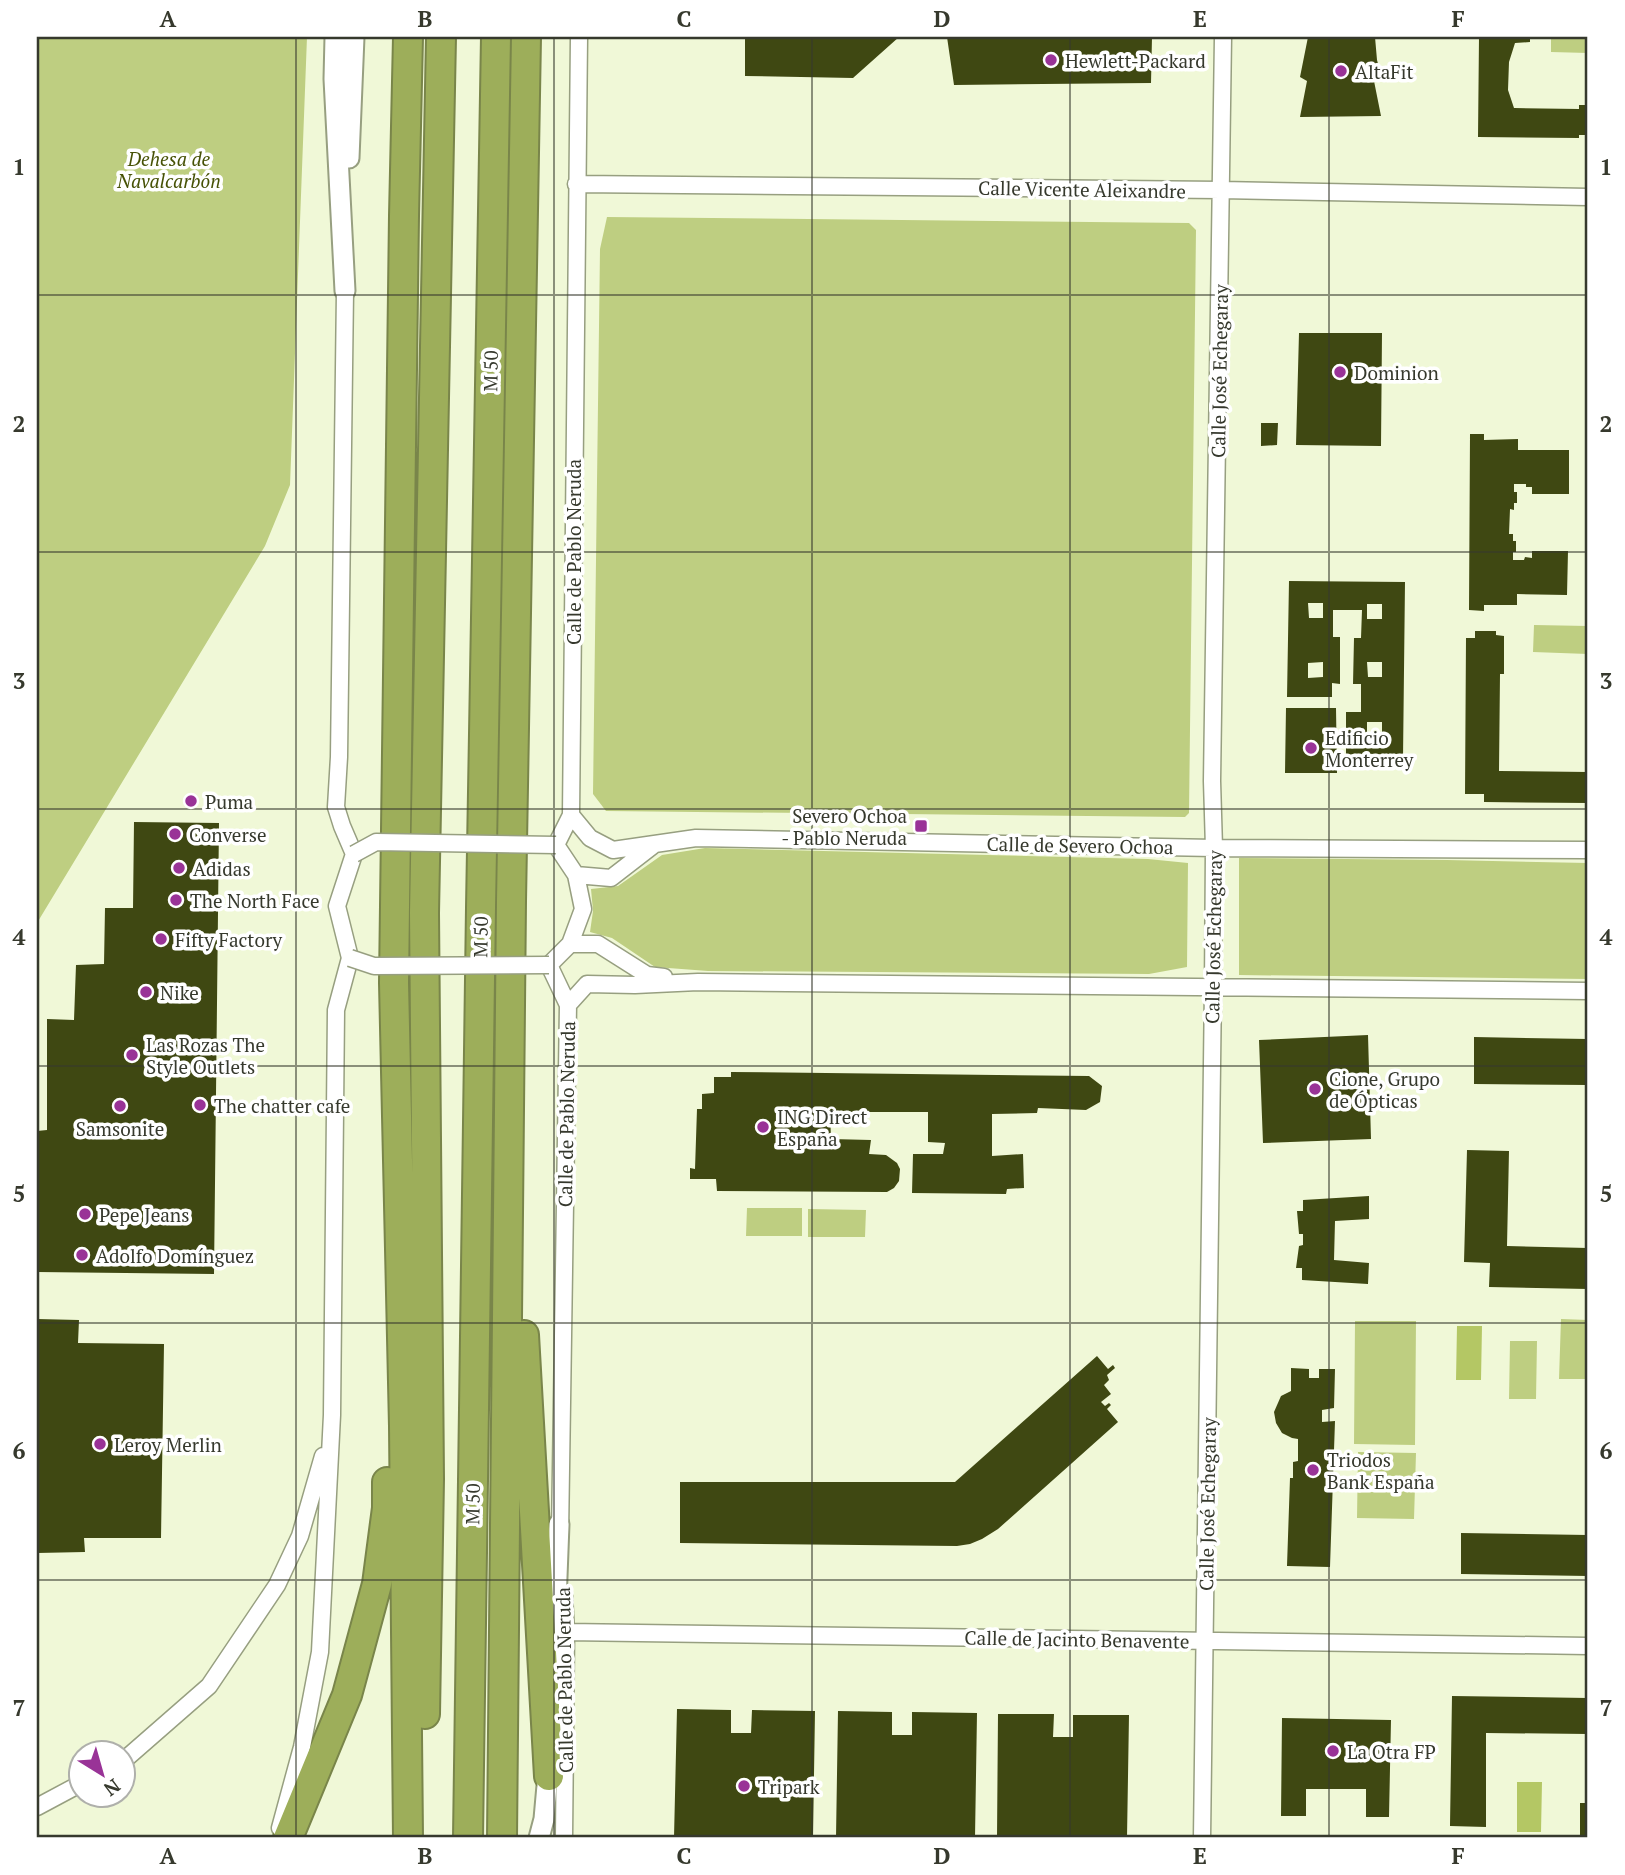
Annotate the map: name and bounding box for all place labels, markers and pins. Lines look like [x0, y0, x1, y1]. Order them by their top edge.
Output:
place label: Hewlett-Packard [1065, 48, 1206, 73]
marker: Hewlett-Packard [1043, 52, 1059, 68]
place label: AltaFit [1355, 59, 1413, 84]
marker: AltaFit [1333, 63, 1349, 79]
place label: Dominion [1354, 360, 1439, 385]
marker: Dominion [1332, 364, 1348, 380]
place label: Edificio Monterrey [1325, 725, 1414, 772]
marker: Edificio Monterrey [1303, 740, 1319, 756]
place label: Puma [205, 789, 254, 814]
marker: Puma [183, 793, 199, 809]
place label: Severo Ochoa - Pablo Neruda [781, 803, 907, 850]
marker: Severo Ochoa - Pablo Neruda [913, 818, 929, 834]
place label: Converse [189, 822, 267, 847]
marker: Converse [167, 826, 183, 842]
place label: Adidas [193, 856, 251, 881]
marker: Adidas [171, 860, 187, 876]
place label: The North Face [190, 888, 320, 913]
marker: The North Face [168, 892, 184, 908]
place label: Fifty Factory [175, 927, 283, 952]
marker: Fifty Factory [153, 931, 169, 947]
place label: Nike [160, 980, 199, 1005]
marker: Nike [138, 984, 154, 1000]
place label: Las Rozas The Style Outlets [146, 1032, 265, 1079]
marker: Las Rozas The Style Outlets [124, 1047, 140, 1063]
place label: Cione, Grupo de Ópticas [1329, 1066, 1440, 1113]
marker: Cione, Grupo de Ópticas [1307, 1081, 1323, 1097]
place label: The chatter cafe [214, 1093, 350, 1118]
marker: The chatter cafe [192, 1097, 208, 1113]
marker: Samsonite [112, 1098, 128, 1114]
place label: ING Direct España [777, 1104, 867, 1151]
place label: Samsonite [76, 1116, 164, 1141]
marker: ING Direct España [755, 1119, 771, 1135]
place label: Pepe Jeans [99, 1202, 189, 1227]
marker: Pepe Jeans [77, 1206, 93, 1222]
place label: Adolfo Domínguez [96, 1243, 254, 1268]
marker: Adolfo Domínguez [74, 1247, 90, 1263]
place label: Leroy Merlin [114, 1432, 222, 1457]
marker: Leroy Merlin [92, 1436, 108, 1452]
place label: Triodos Bank España [1327, 1447, 1435, 1494]
marker: Triodos Bank España [1305, 1462, 1321, 1478]
place label: La Otra FP [1347, 1739, 1436, 1764]
marker: La Otra FP [1325, 1743, 1341, 1759]
place label: Tripark [758, 1774, 820, 1799]
marker: Tripark [736, 1778, 752, 1794]

